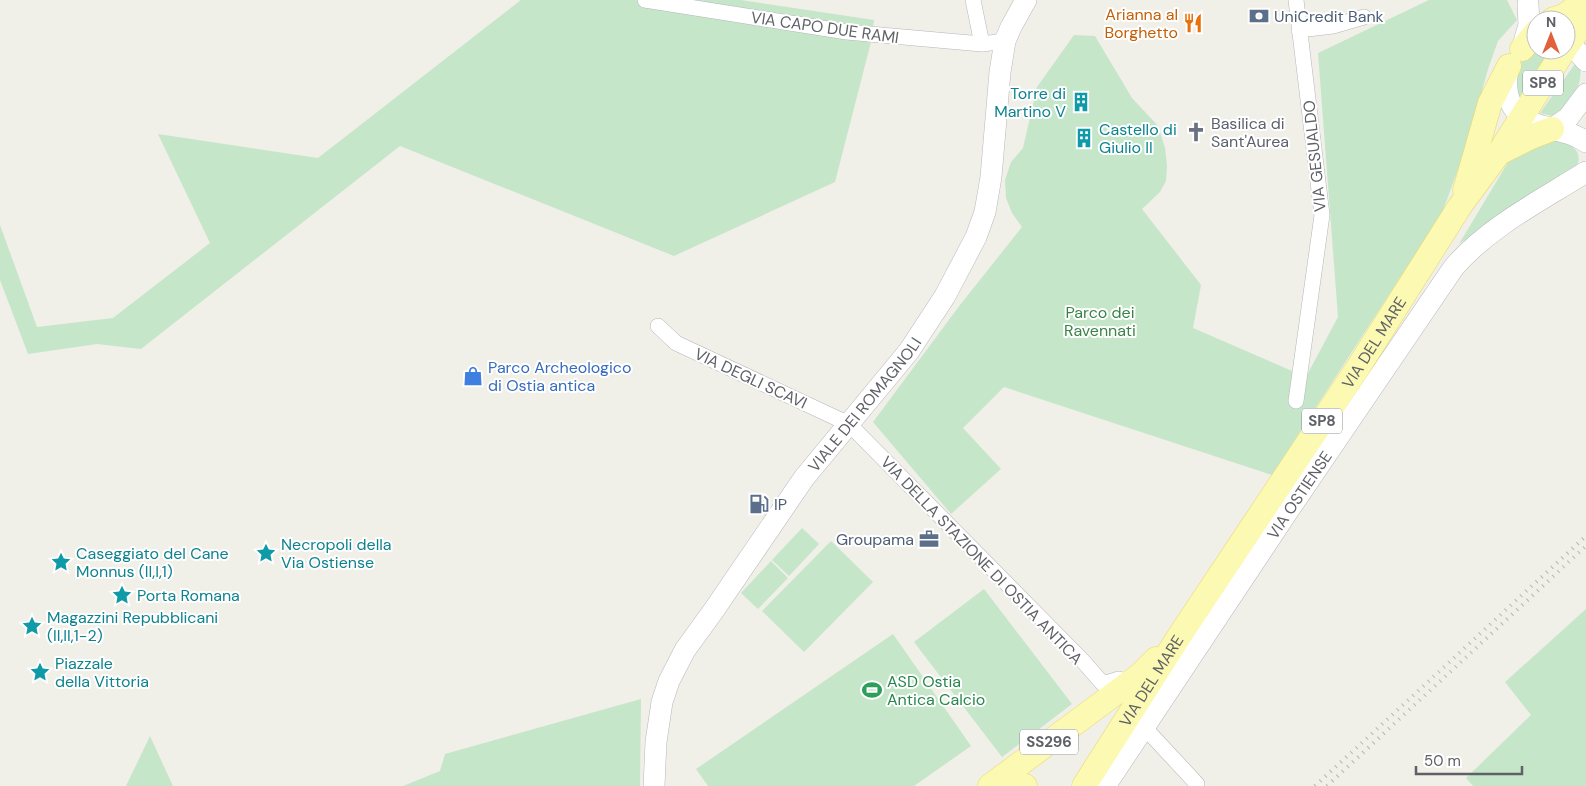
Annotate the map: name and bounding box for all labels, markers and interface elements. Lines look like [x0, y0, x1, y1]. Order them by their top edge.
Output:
place label: Arianna al Borghetto [1104, 4, 1178, 43]
bank icon: UniCredit Bank [1248, 5, 1270, 27]
place label: UniCredit Bank [1274, 6, 1384, 27]
street label: VIA CAPO DUE RAMI [750, 7, 900, 48]
north arrow [1526, 10, 1576, 60]
restaurant icon: Arianna al Borghetto [1182, 12, 1204, 34]
text: N [1546, 13, 1556, 31]
road number: SP8 [1523, 70, 1563, 96]
place label: Torre di Martino V [994, 83, 1066, 122]
building icon: Torre di Martino V [1070, 91, 1092, 113]
street label: VIA GESUALDO [1298, 99, 1331, 213]
place label: Basilica di Sant'Aurea [1211, 113, 1289, 152]
place label: Castello di Giulio II [1099, 119, 1177, 158]
church icon: Basilica di Sant'Aurea [1185, 121, 1207, 143]
building icon: Castello di Giulio II [1073, 127, 1095, 149]
street label: VIA DEL MARE [1337, 293, 1411, 392]
park label: Parco dei Ravennati [1064, 302, 1136, 341]
street label: VIALE DEI ROMAGNOLI [803, 333, 926, 476]
street label: VIA DEGLI SCAVI [691, 343, 810, 414]
place label: Parco Archeologico di Ostia antica [488, 357, 631, 396]
shop icon: Parco Archeologico di Ostia antica [462, 365, 484, 387]
road number: SP8 [1302, 408, 1342, 434]
street label: VIA OSTIENSE [1262, 447, 1337, 543]
street label: VIA DELLA STAZIONE DI OSTIA ANTICA [876, 452, 1087, 669]
fuel station icon: IP [748, 493, 770, 515]
place label: IP [774, 494, 787, 515]
office icon: Groupama [918, 528, 940, 550]
place label: Groupama [836, 529, 914, 550]
place label: Necropoli della Via Ostiense [281, 534, 392, 573]
place icon: Necropoli della Via Ostiense [255, 542, 277, 564]
place label: Caseggiato del Cane Monnus (II,I,1) [76, 543, 229, 582]
place icon: Caseggiato del Cane Monnus (II,I,1) [50, 551, 72, 573]
place icon: Porta Romana [111, 584, 133, 606]
place label: Porta Romana [137, 585, 240, 606]
place label: Magazzini Repubblicani (II,II,1-2) [47, 607, 218, 646]
place icon: Magazzini Repubblicani (II,II,1-2) [21, 615, 43, 637]
street label: VIA DEL MARE [1115, 631, 1188, 731]
place label: Piazzale della Vittoria [55, 653, 149, 692]
place icon: Piazzale della Vittoria [29, 661, 51, 683]
place label: ASD Ostia Antica Calcio [887, 671, 985, 710]
sports icon: ASD Ostia Antica Calcio [861, 679, 883, 701]
road number: SS296 [1020, 730, 1078, 754]
scale bar [1416, 744, 1522, 776]
text: 50 m [1424, 751, 1461, 771]

